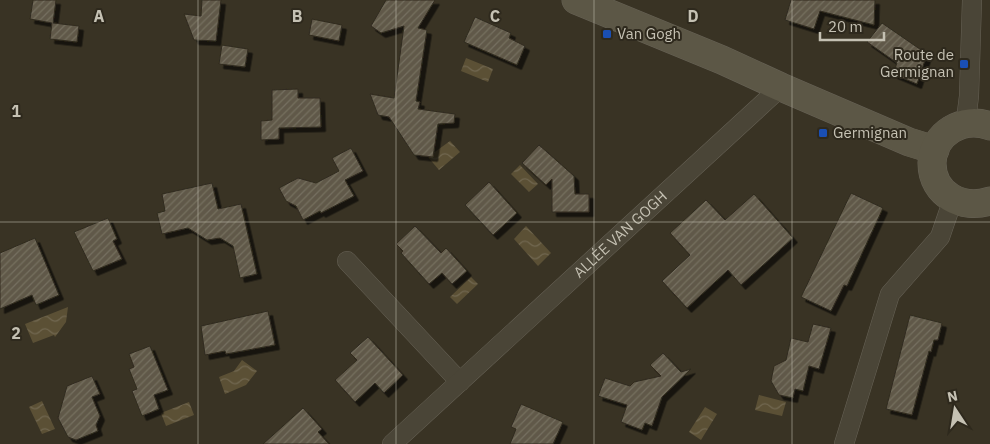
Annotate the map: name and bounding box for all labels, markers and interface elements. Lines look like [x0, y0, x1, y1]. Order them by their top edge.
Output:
text: A [94, 6, 105, 26]
text: B [292, 6, 303, 26]
text: C [490, 6, 500, 26]
text: D [687, 6, 699, 26]
scale bar [820, 10, 884, 42]
text: 20 m [828, 17, 863, 36]
place label: Van Gogh [617, 24, 681, 43]
marker: Van Gogh [601, 28, 613, 40]
place label: Route de Germignan [880, 45, 954, 81]
marker: Route de Germignan [958, 58, 970, 70]
text: 1 [11, 101, 21, 121]
place label: Germignan [833, 123, 907, 142]
marker: Germignan [817, 127, 829, 139]
street label: ALLÉE VAN GOGH [569, 186, 671, 282]
text: 2 [11, 323, 21, 343]
north arrow [930, 384, 980, 434]
text: N [945, 386, 959, 406]

